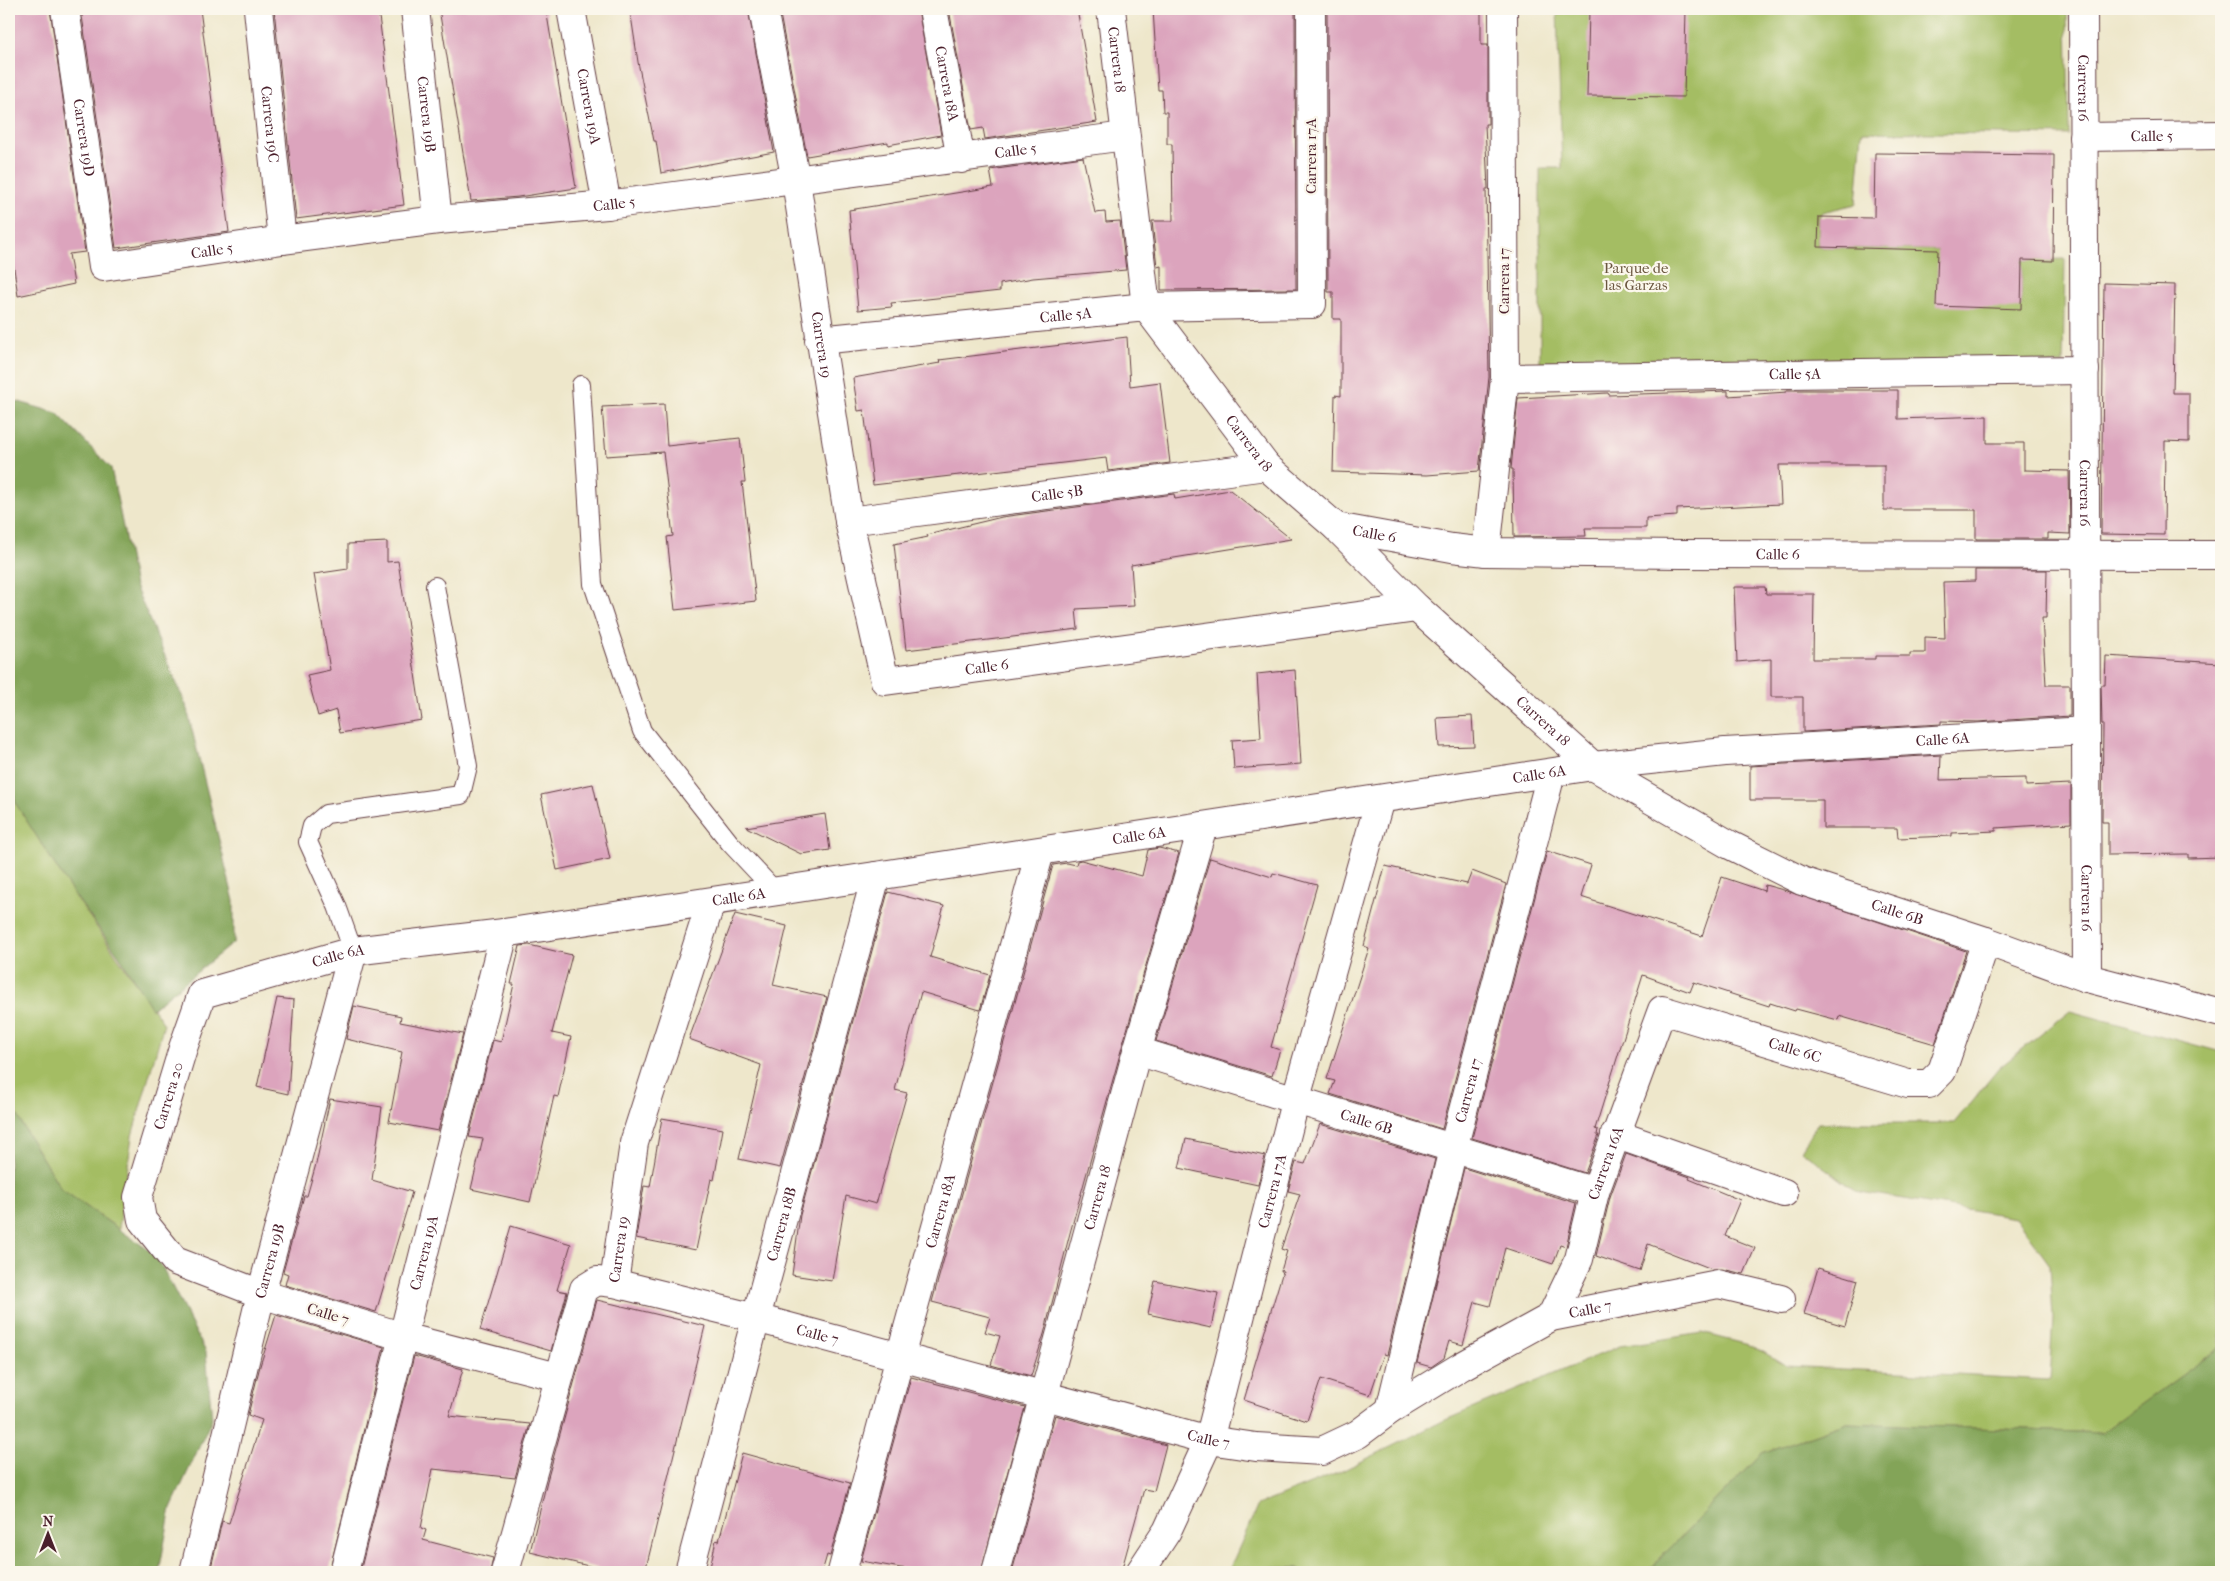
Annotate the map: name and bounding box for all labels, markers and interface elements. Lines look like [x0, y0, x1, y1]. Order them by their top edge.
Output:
street label: Carrera 18 [1104, 26, 1130, 94]
street label: Carrera 18A [931, 45, 963, 123]
street label: Carrera 16 [2074, 54, 2092, 122]
street label: Carrera 19A [573, 67, 605, 146]
street label: Carrera 19B [413, 75, 440, 153]
street label: Carrera 19C [257, 85, 283, 164]
street label: Carrera 19D [69, 98, 99, 178]
street label: Carrera 17A [1302, 118, 1320, 194]
street label: Calle 5 [2131, 127, 2173, 145]
street label: Calle 5 [993, 139, 1038, 162]
street label: Calle 5 [592, 192, 636, 215]
street label: Calle 5 [190, 239, 234, 263]
street label: Carrera 17 [1495, 248, 1513, 314]
park label: Parque de las Garzas [1604, 259, 1669, 294]
street label: Calle 5A [1039, 304, 1093, 327]
street label: Carrera 19 [807, 310, 836, 379]
street label: Calle 5A [1769, 365, 1821, 383]
street label: Carrera 18 [1222, 411, 1276, 476]
street label: Carrera 16 [2076, 459, 2094, 527]
street label: Calle 5B [1030, 481, 1084, 506]
street label: Calle 6 [1351, 521, 1399, 547]
street label: Calle 6 [1756, 545, 1801, 563]
street label: Calle 6 [964, 655, 1011, 679]
street label: Carrera 18 [1512, 692, 1574, 750]
street label: Calle 6A [1915, 729, 1970, 750]
street label: Calle 6A [1511, 761, 1568, 787]
street label: Calle 6A [1111, 823, 1167, 849]
street label: Carrera 16 [2078, 864, 2096, 932]
street label: Calle 6A [711, 884, 767, 910]
street label: Calle 6B [1869, 895, 1926, 929]
street label: Calle 6A [310, 941, 366, 971]
street label: Calle 6C [1766, 1034, 1823, 1066]
street label: Carrera 17 [1451, 1056, 1485, 1125]
street label: Carrera 20 [150, 1060, 187, 1132]
street label: Calle 6B [1338, 1105, 1395, 1138]
street label: Carrera 16A [1584, 1124, 1627, 1202]
street label: Carrera 17A [1254, 1152, 1290, 1230]
street label: Carrera 18 [1080, 1163, 1115, 1232]
street label: Carrera 18A [922, 1172, 959, 1250]
street label: Carrera 18B [763, 1185, 800, 1263]
street label: Carrera 19A [406, 1213, 442, 1292]
street label: Carrera 19 [605, 1215, 632, 1284]
street label: Carrera 19B [251, 1222, 288, 1301]
street label: Calle 7 [1567, 1296, 1613, 1322]
street label: Calle 7 [305, 1299, 351, 1329]
street label: Calle 7 [794, 1320, 841, 1349]
street label: Calle 7 [1185, 1426, 1231, 1452]
north arrow [22, 1508, 72, 1558]
text: N [43, 1513, 54, 1530]

